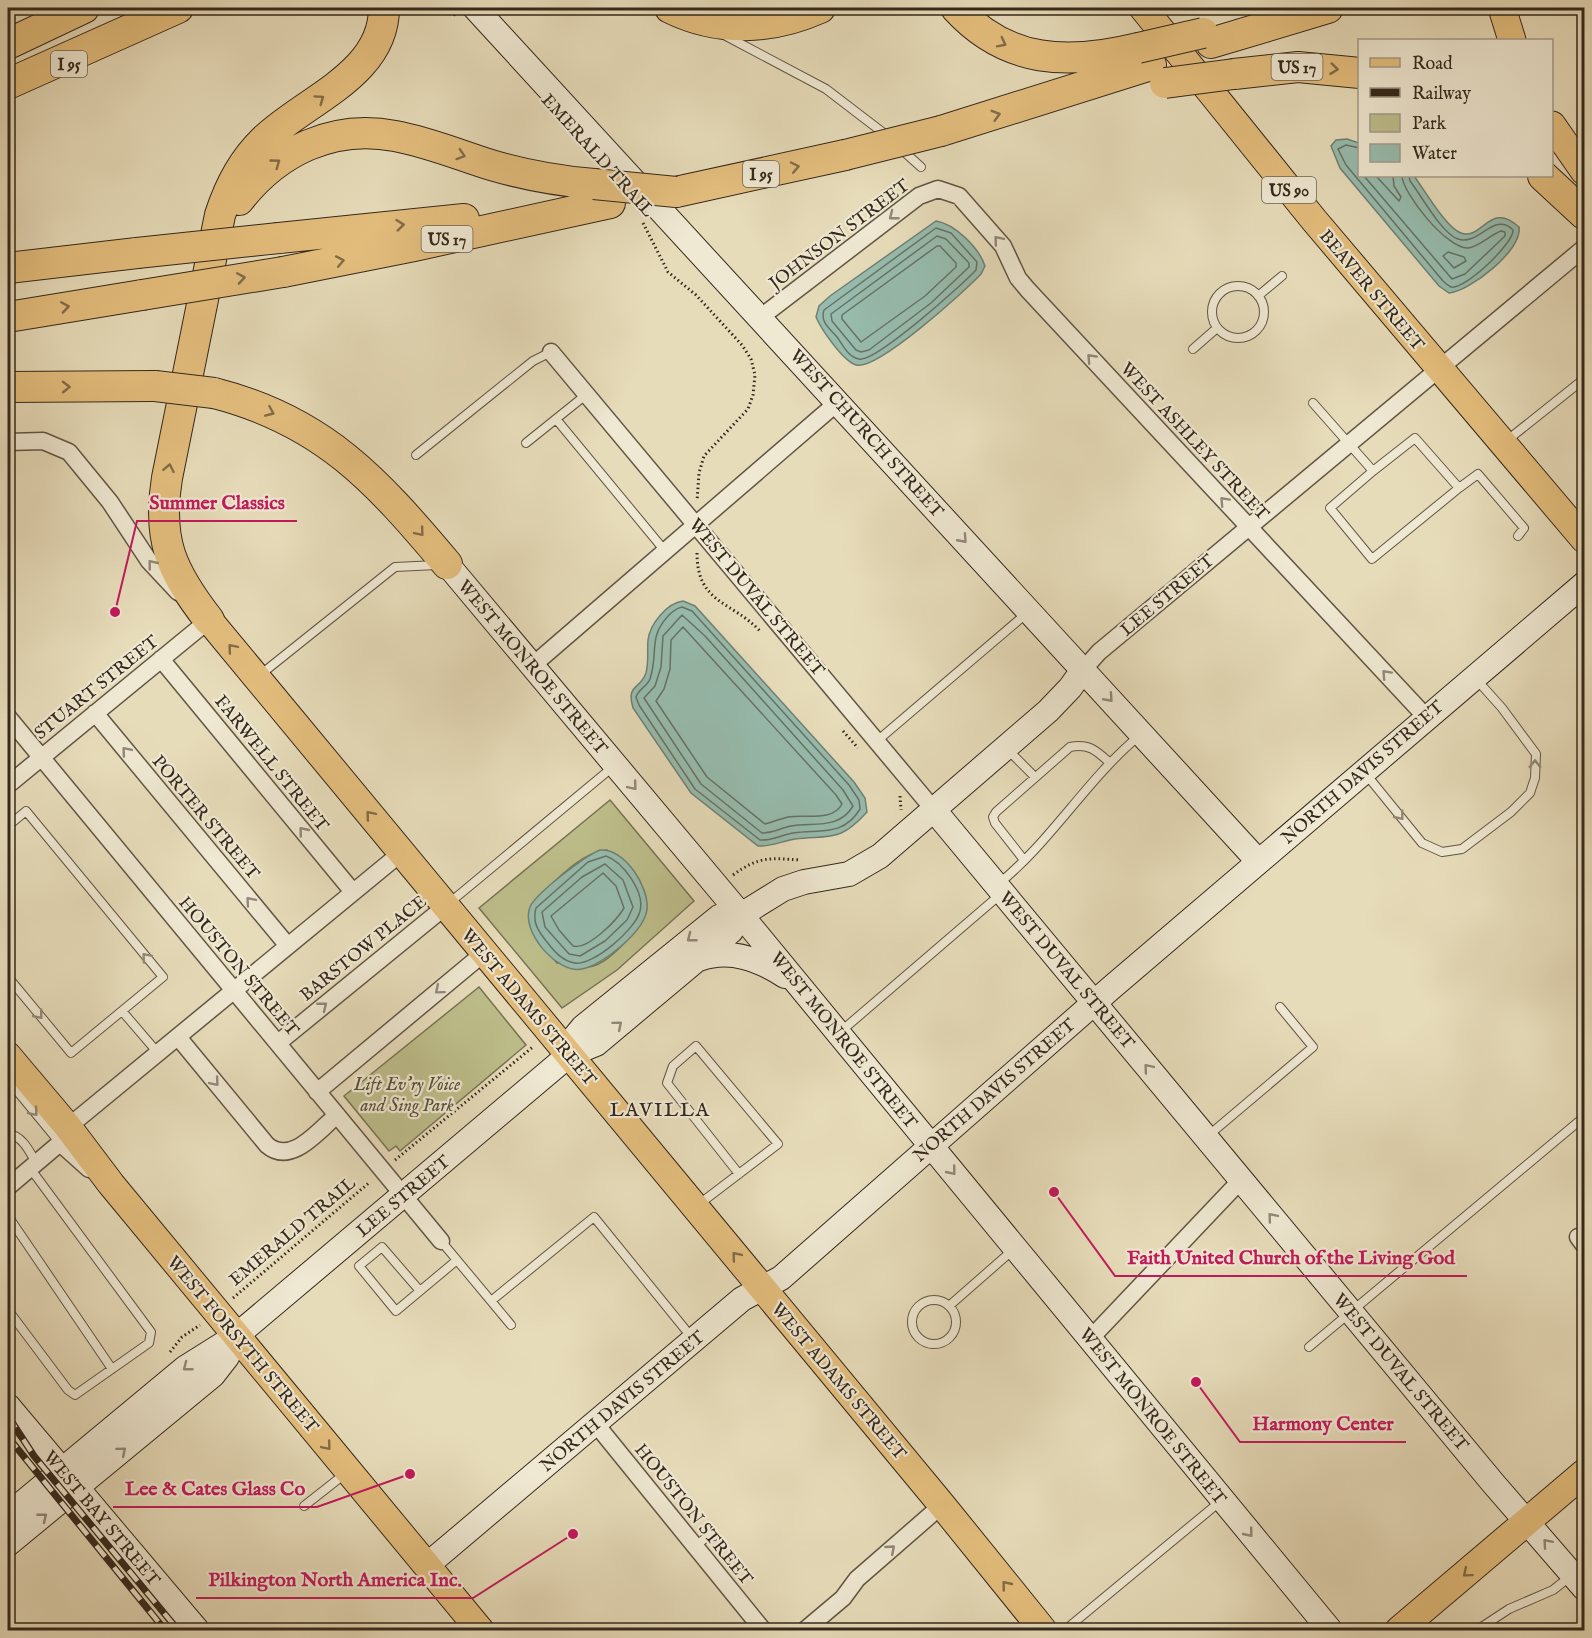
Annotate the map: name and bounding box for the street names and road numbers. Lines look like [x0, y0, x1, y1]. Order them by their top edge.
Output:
road number: I 95 [51, 51, 87, 77]
road number: US 17 [1272, 54, 1322, 80]
street label: EMERALD TRAIL [535, 90, 659, 223]
road number: I 95 [743, 161, 779, 187]
street label: JOHNSON STREET [763, 175, 915, 297]
road number: US 90 [1262, 177, 1316, 203]
road number: US 17 [422, 226, 472, 252]
street label: BEAVER STREET [1313, 226, 1428, 356]
street label: WEST CHURCH STREET [784, 345, 948, 523]
street label: WEST ASHLEY STREET [1115, 358, 1273, 526]
street label: WEST DUVAL STREET [683, 514, 829, 682]
street label: LEE STREET [1116, 550, 1220, 642]
street label: WEST MONROE STREET [452, 576, 612, 760]
street label: STUART STREET [30, 631, 164, 745]
street label: FARWELL STREET [209, 691, 333, 837]
street label: NORTH DAVIS STREET [1277, 696, 1449, 850]
street label: PORTER STREET [146, 751, 264, 885]
street label: WEST DUVAL STREET [993, 887, 1139, 1055]
street label: BARSTOW PLACE [296, 891, 432, 1007]
street label: HOUSTON STREET [173, 892, 303, 1042]
street label: WEST ADAMS STREET [455, 925, 600, 1091]
street label: WEST MONROE STREET [764, 948, 921, 1134]
street label: NORTH DAVIS STREET [909, 1014, 1081, 1168]
street label: LEE STREET [352, 1151, 456, 1243]
street label: EMERALD TRAIL [225, 1172, 361, 1292]
street label: WEST FORSYTH STREET [161, 1252, 323, 1438]
street label: WEST DUVAL STREET [1327, 1289, 1473, 1457]
street label: WEST ADAMS STREET [765, 1299, 910, 1465]
street label: WEST MONROE STREET [1073, 1324, 1230, 1510]
street label: NORTH DAVIS STREET [536, 1326, 710, 1478]
street label: HOUSTON STREET [629, 1439, 757, 1590]
street label: WEST BAY STREET [37, 1447, 164, 1591]

